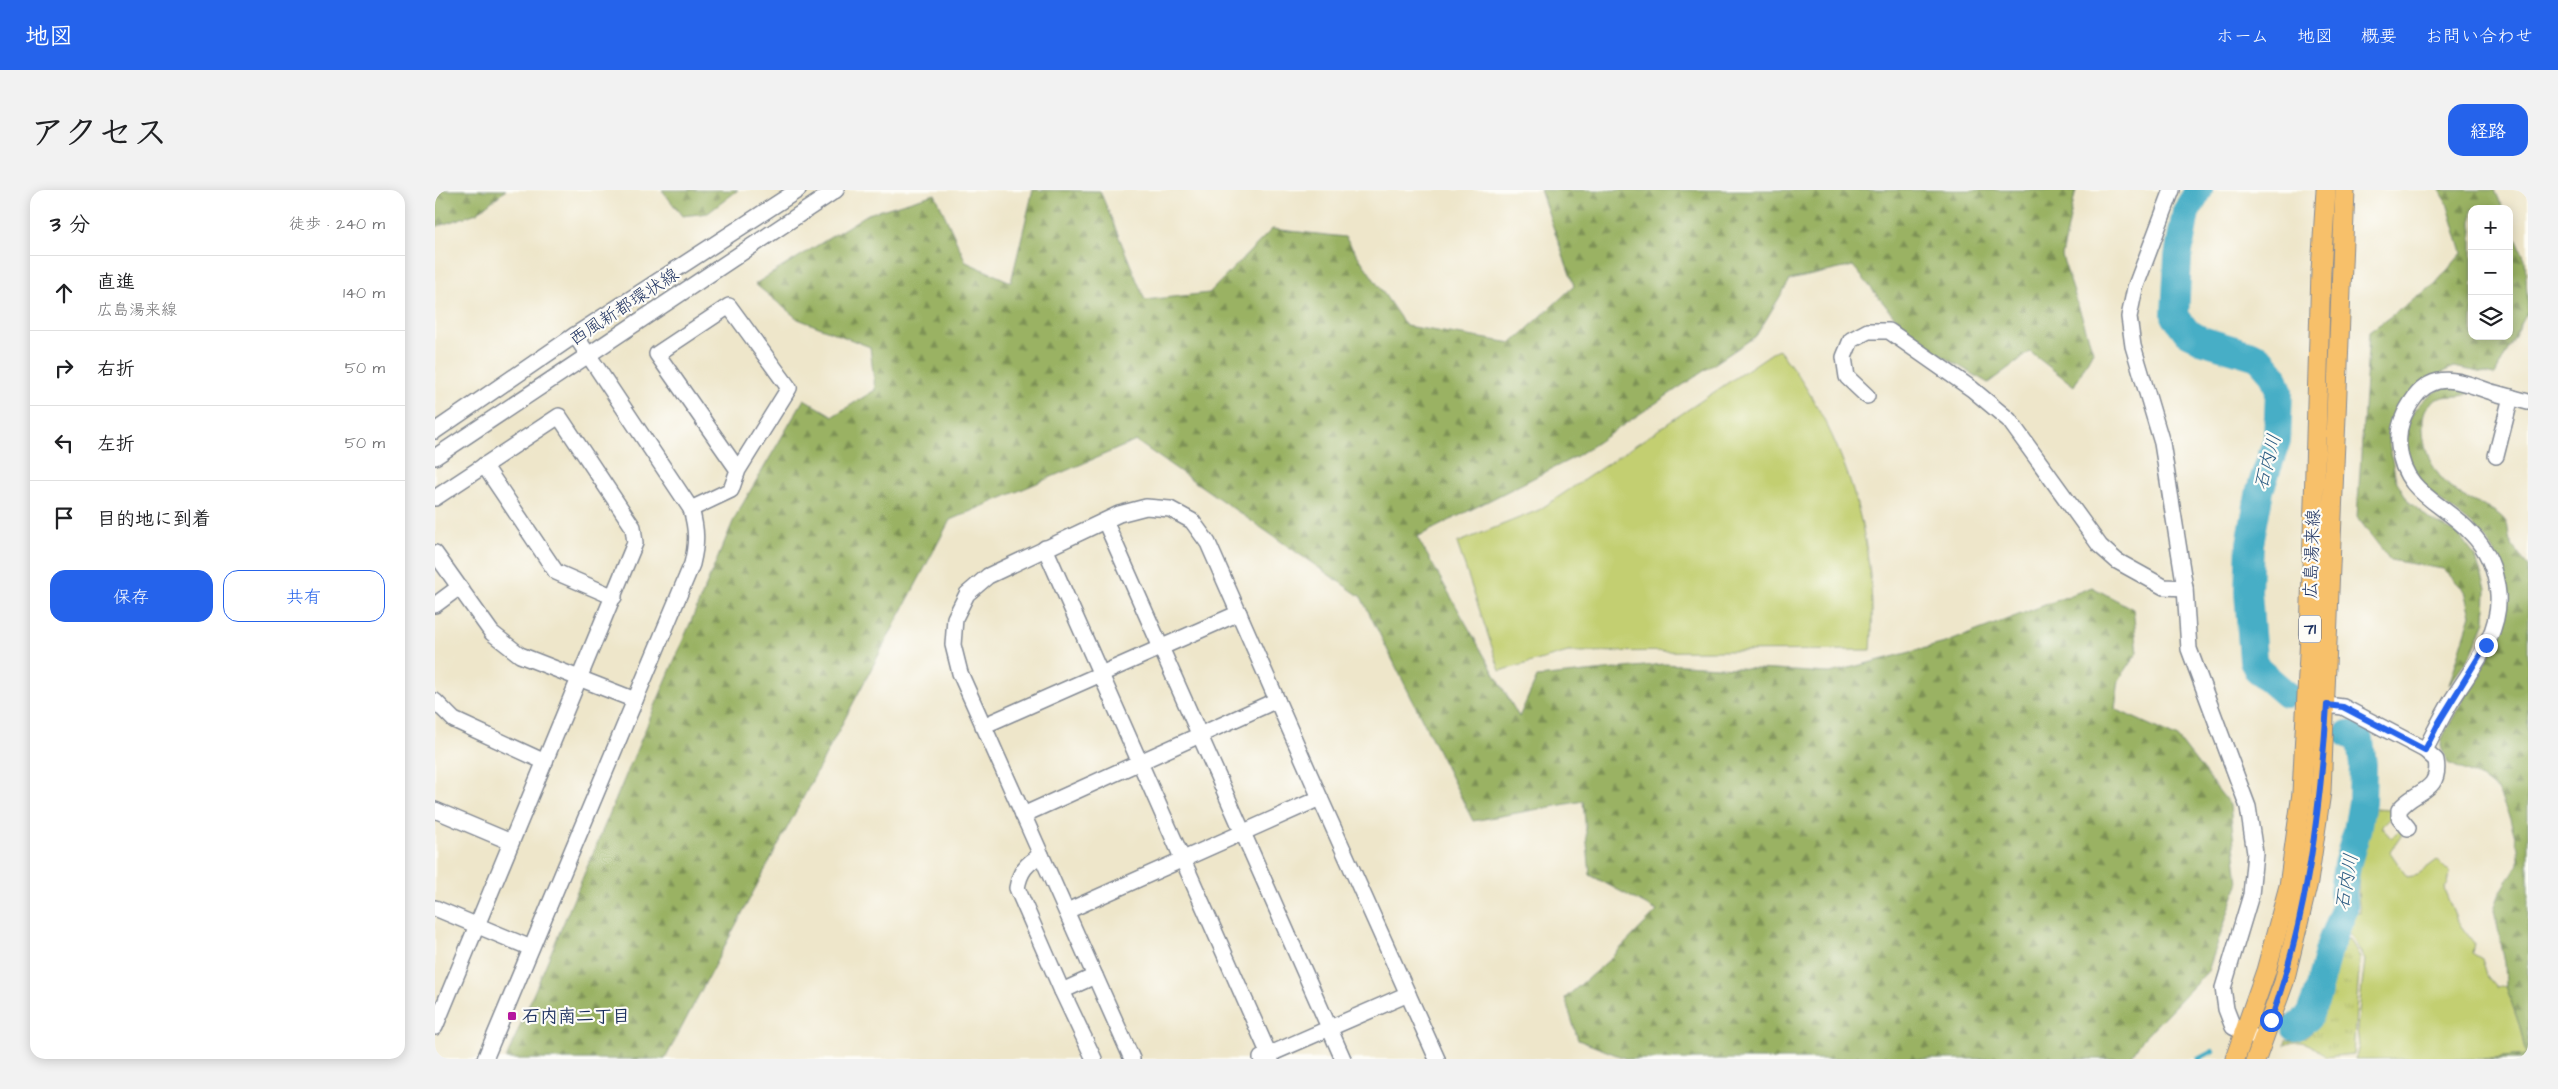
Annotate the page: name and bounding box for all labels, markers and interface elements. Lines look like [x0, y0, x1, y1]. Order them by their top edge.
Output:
text: 地図 [25, 20, 73, 54]
text: ホーム [2216, 24, 2269, 49]
text: 地図 [2297, 24, 2333, 49]
text: 概要 [2361, 24, 2397, 49]
text: お問い合わせ [2425, 24, 2533, 49]
button: 経路 [2448, 104, 2528, 156]
text: アクセス [30, 109, 168, 158]
map controls [2468, 205, 2513, 340]
button: + [2468, 205, 2513, 250]
text: 3 分 [50, 210, 90, 239]
text: 徒歩 · 240 m [289, 213, 385, 235]
button: − [2468, 250, 2513, 295]
street label: 西風新都環状線 [564, 262, 684, 352]
text: 直進 [97, 269, 135, 296]
icon: ahead [50, 279, 78, 307]
text: 140 m [343, 282, 385, 304]
button: layers [2468, 295, 2513, 340]
text: 広島湯来線 [97, 299, 177, 321]
icon: right [50, 354, 78, 382]
text: 右折 [97, 356, 135, 383]
text: 50 m [345, 357, 385, 379]
icon: left [50, 429, 78, 457]
text: 左折 [97, 431, 135, 458]
water label: 石内川 [2248, 431, 2288, 493]
text: 50 m [345, 432, 385, 454]
icon: arrive [50, 504, 78, 532]
text: 目的地に到着 [97, 506, 211, 533]
street label: 広島湯来線 [2298, 509, 2326, 599]
button: 保存 [50, 570, 213, 622]
button: 共有 [223, 570, 385, 622]
road number: 71 [2299, 616, 2321, 642]
route end [2475, 634, 2498, 657]
water label: 石内川 [2329, 852, 2365, 912]
place label: 石内南二丁目 [522, 1004, 630, 1029]
route start [2260, 1009, 2283, 1032]
marker: 石内南二丁目 [506, 1010, 518, 1022]

